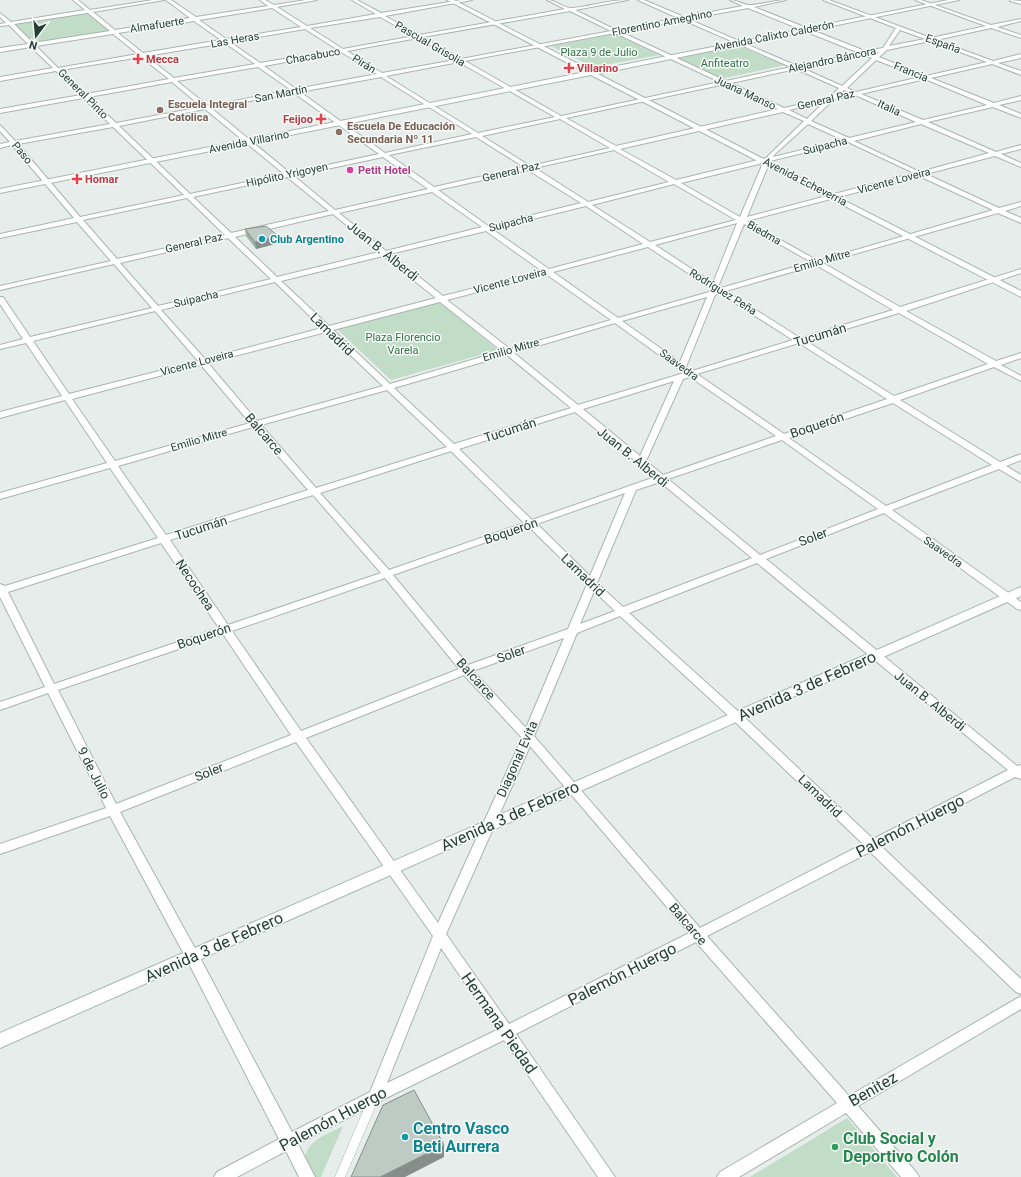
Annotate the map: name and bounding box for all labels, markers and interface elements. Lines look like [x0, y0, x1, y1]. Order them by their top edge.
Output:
street label: Florentino Ameghino [611, 7, 713, 39]
street label: Almafuerte [129, 14, 185, 36]
north arrow [16, 16, 56, 56]
street label: Avenida Calixto Calderón [713, 18, 835, 54]
street label: Pascual Grisolia [393, 19, 467, 69]
street label: Las Heras [210, 29, 261, 51]
street label: España [924, 32, 962, 56]
text: N [28, 38, 39, 52]
street label: Alejandro Báncora [787, 44, 877, 76]
street label: Chacabuco [285, 45, 341, 67]
park label: Plaza 9 de Julio [560, 46, 638, 59]
street label: Pirán [350, 52, 378, 76]
place label: Mecca [146, 53, 179, 66]
marker: Mecca [133, 54, 143, 64]
park label: Anfiteatro [701, 57, 749, 70]
street label: Francia [892, 59, 930, 85]
place label: Villarino [577, 62, 618, 75]
marker: Villarino [564, 63, 574, 73]
street label: General Pinto [55, 66, 111, 122]
street label: Juana Manso [712, 73, 778, 113]
street label: San Martín [254, 83, 308, 105]
street label: General Paz [796, 87, 856, 113]
street label: Italia [875, 97, 903, 119]
place label: Escuela Integral Catolica [168, 98, 247, 124]
marker: Escuela Integral Catolica [155, 105, 165, 115]
place label: Feijoo [283, 113, 313, 126]
marker: Feijoo [316, 114, 326, 124]
place label: Escuela De Educación Secundaria Nº 11 [347, 120, 455, 146]
marker: Escuela De Educación Secundaria Nº 11 [334, 127, 344, 137]
street label: Avenida Villarino [208, 128, 290, 156]
street label: Suipacha [801, 134, 849, 158]
street label: Paso [9, 139, 35, 167]
street label: Avenida Echeverría [761, 155, 849, 209]
street label: General Paz [481, 159, 541, 185]
street label: Hipólito Yrigoyen [245, 160, 329, 190]
place label: Petit Hotel [358, 164, 411, 177]
marker: Petit Hotel [345, 165, 355, 175]
street label: Vicente Loveira [856, 165, 932, 197]
place label: Homar [85, 173, 118, 186]
marker: Homar [72, 174, 82, 184]
street label: Suipacha [487, 211, 535, 235]
street label: Juan B. Alberdi [344, 218, 422, 284]
street label: Biedma [745, 218, 783, 248]
street label: General Paz [164, 230, 224, 256]
place label: Club Argentino [270, 233, 344, 246]
marker: Club Argentino [257, 234, 267, 244]
street label: Emilio Mitre [792, 247, 852, 275]
street label: Vicente Loveira [472, 265, 548, 297]
street label: Rodríguez Peña [687, 266, 759, 318]
street label: Suipacha [173, 288, 220, 310]
street label: Lamadrid [307, 310, 357, 358]
street label: Tucumán [792, 320, 848, 350]
park label: Plaza Florencio Varela [365, 331, 441, 357]
street label: Emilio Mitre [481, 336, 541, 364]
street label: Saavedra [657, 346, 701, 384]
street label: Vicente Loveira [159, 347, 235, 379]
street label: Boquerón [788, 409, 846, 441]
street label: Balcarce [242, 410, 286, 458]
street label: Tucumán [482, 415, 538, 445]
street label: Juan B. Alberdi [594, 424, 672, 490]
street label: Emilio Mitre [169, 426, 229, 454]
street label: Tucumán [173, 513, 229, 543]
street label: Boquerón [482, 515, 540, 547]
street label: Soler [796, 524, 830, 549]
street label: Saavedra [921, 534, 965, 570]
street label: Lamadrid [558, 551, 608, 599]
street label: Necochea [172, 557, 218, 613]
street label: Boquerón [175, 620, 233, 652]
street label: Soler [495, 642, 528, 666]
street label: Avenida 3 de Febrero [735, 647, 879, 725]
street label: Balcarce [454, 655, 498, 703]
street label: Juan B. Alberdi [891, 668, 969, 734]
street label: Diagonal Evita [493, 718, 541, 800]
street label: 9 de Julio [75, 745, 113, 801]
street label: Soler [192, 759, 226, 784]
street label: Lamadrid [795, 772, 845, 820]
street label: Avenida 3 de Febrero [438, 777, 582, 855]
street label: Palemón Huergo [853, 790, 967, 862]
street label: Balcarce [666, 900, 710, 948]
street label: Avenida 3 de Febrero [142, 908, 286, 986]
street label: Palemón Huergo [565, 938, 679, 1010]
street label: Hermana Piedad [457, 969, 541, 1077]
street label: Benitez [845, 1068, 901, 1110]
street label: Palemón Huergo [276, 1083, 390, 1155]
place label: Centro Vasco Beti Aurrera [413, 1119, 509, 1156]
place label: Club Social y Deportivo Colón [843, 1129, 959, 1166]
marker: Centro Vasco Beti Aurrera [400, 1132, 410, 1142]
marker: Club Social y Deportivo Colón [830, 1142, 840, 1152]

